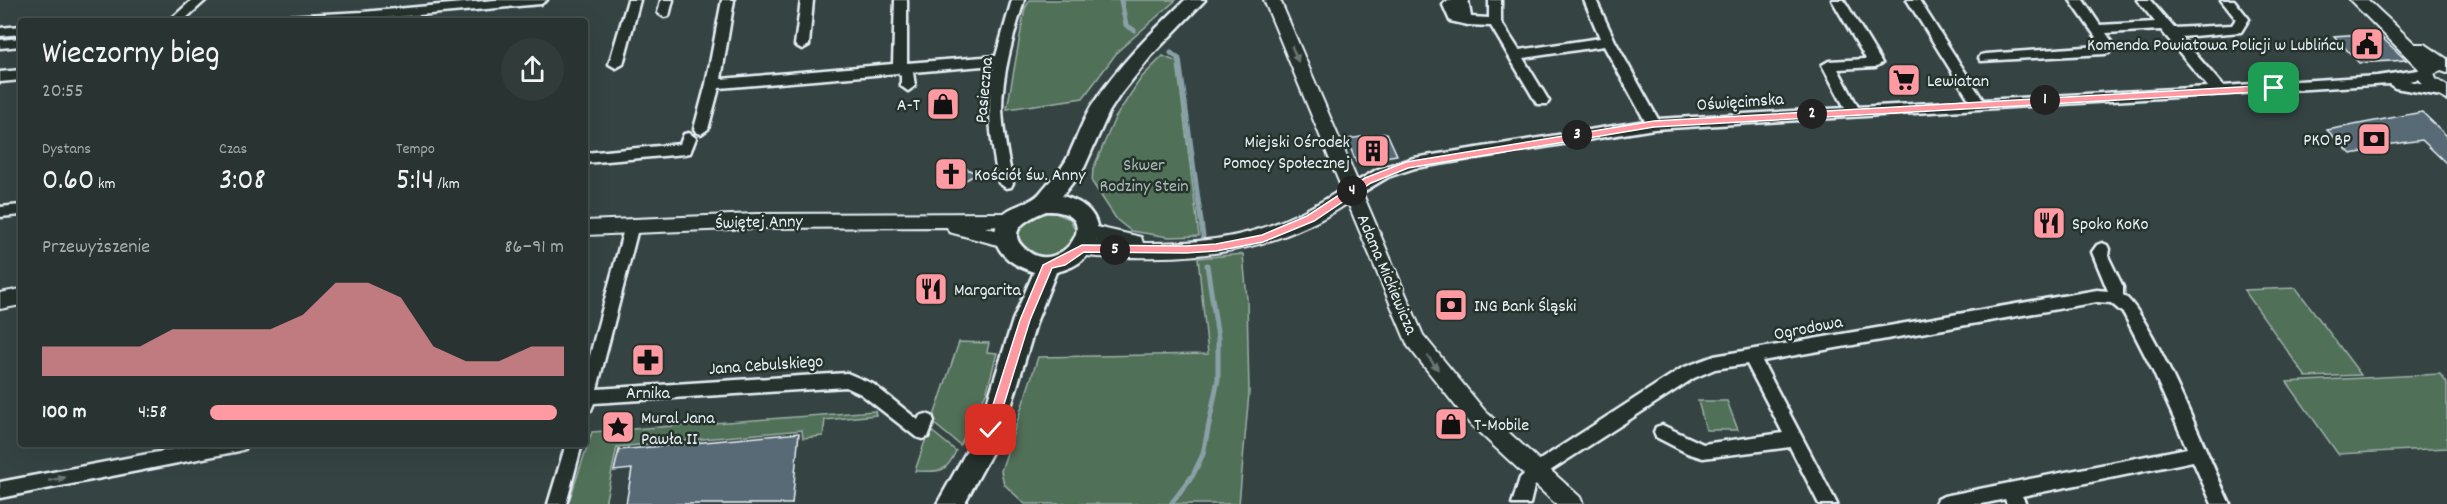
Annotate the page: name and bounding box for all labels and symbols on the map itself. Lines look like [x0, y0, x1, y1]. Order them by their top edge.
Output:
public building icon: Komenda Powiatowa Policji w Lublińcu [2349, 26, 2385, 62]
place label: Komenda Powiatowa Policji w Lublińcu [2087, 34, 2344, 59]
one-way arrow [1290, 45, 1300, 63]
street label: Pasieczna [970, 56, 1001, 124]
supermarket icon: Lewiatan [1886, 62, 1922, 98]
pin [2248, 62, 2299, 113]
place label: Lewiatan [1927, 70, 1989, 95]
pin: 1 [2030, 85, 2060, 115]
shop icon: A-T [925, 86, 961, 122]
street label: Oświęcimska [1696, 88, 1785, 119]
place label: A-T [897, 94, 920, 119]
pin: 2 [1797, 99, 1827, 129]
pin: 3 [1562, 120, 1592, 150]
bank icon: PKO BP [2356, 121, 2392, 157]
place label: PKO BP [2303, 129, 2351, 154]
place label: Miejski Ośrodek Pomocy Społecznej [1223, 131, 1350, 177]
building icon: Miejski Ośrodek Pomocy Społecznej [1355, 133, 1391, 169]
park label: Skwer Rodziny Stein [1099, 154, 1189, 200]
church icon: Kościół św. Anny [933, 156, 969, 192]
place label: Kościół św. Anny [974, 164, 1086, 189]
pin: 4 [1337, 176, 1367, 206]
restaurant icon: Spoko KoKo [2031, 205, 2067, 241]
street label: Świętej Anny [715, 210, 804, 237]
street label: Adama Mickiewicza [1349, 211, 1423, 340]
place label: Spoko KoKo [2072, 213, 2148, 238]
pin: 5 [1100, 235, 1130, 265]
restaurant icon: Margarita [913, 271, 949, 307]
place label: Margarita [954, 279, 1022, 304]
bank icon: ING Bank Śląski [1433, 287, 1469, 323]
place label: ING Bank Śląski [1474, 295, 1576, 320]
street label: Ogrodowa [1772, 310, 1845, 348]
pharmacy icon: Arnika [630, 342, 666, 378]
street label: Jana Cebulskiego [708, 350, 824, 383]
one-way arrow [1427, 355, 1439, 371]
place label: Arnika [626, 382, 671, 407]
pin [965, 404, 1016, 455]
shop icon: T-Mobile [1433, 406, 1469, 442]
place label: Mural Jana Pawła II [641, 407, 715, 453]
place icon: Mural Jana Pawła II [600, 409, 636, 445]
place label: T-Mobile [1474, 414, 1529, 439]
one-way arrow [48, 474, 67, 483]

